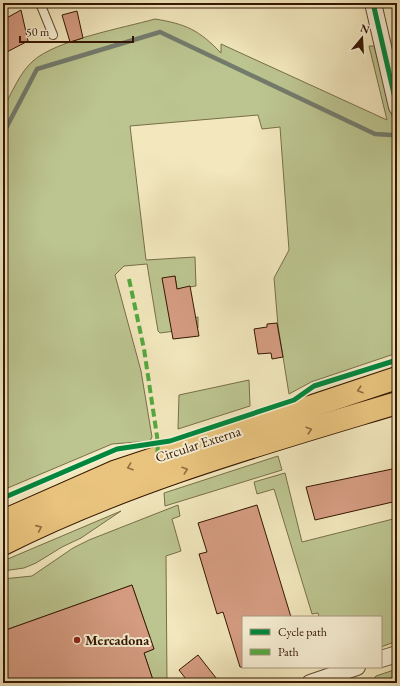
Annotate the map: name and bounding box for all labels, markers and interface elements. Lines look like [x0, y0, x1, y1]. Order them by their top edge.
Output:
scale bar [20, 18, 133, 44]
north arrow [342, 18, 382, 58]
text: N [359, 20, 372, 37]
text: 50 m [26, 24, 50, 40]
one-way arrow [357, 386, 364, 394]
street label: Circular Externa [153, 422, 243, 466]
one-way arrow [305, 426, 312, 435]
one-way arrow [127, 462, 134, 471]
one-way arrow [182, 466, 189, 475]
one-way arrow [34, 525, 42, 533]
legend [242, 616, 382, 668]
text: Cycle path [278, 624, 327, 640]
place label: Mercadona [85, 631, 150, 649]
marker: Mercadona [72, 635, 82, 645]
text: Path [278, 644, 299, 660]

